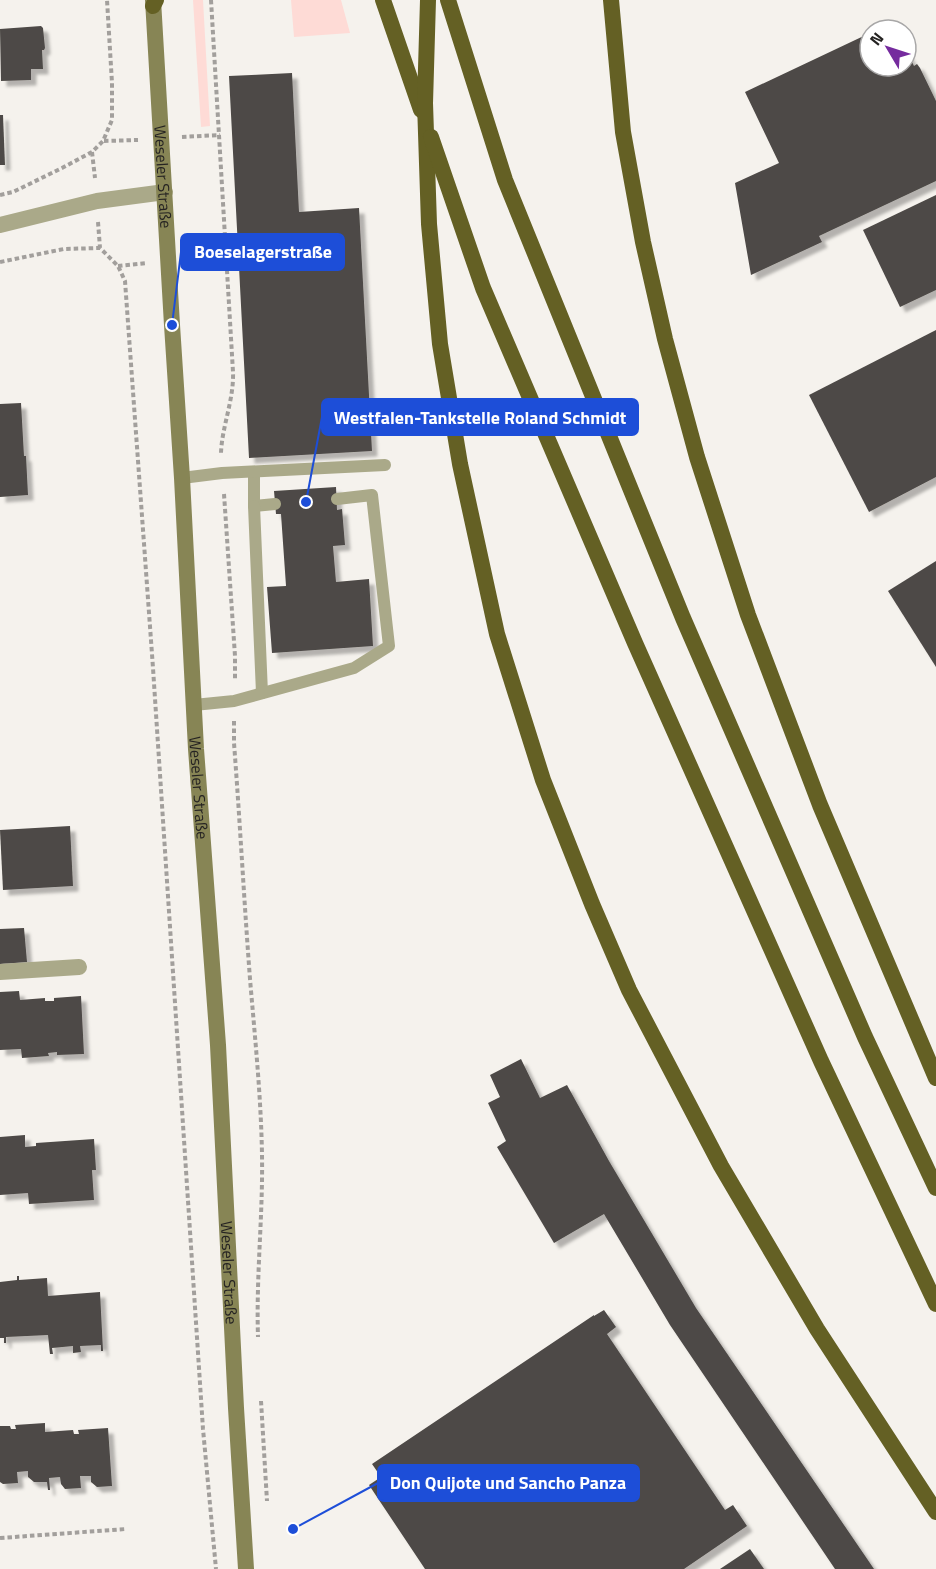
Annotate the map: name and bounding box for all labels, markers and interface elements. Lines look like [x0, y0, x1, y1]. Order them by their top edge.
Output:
north arrow [858, 18, 918, 78]
text: N [864, 27, 889, 50]
street label: Weseler Straße [148, 124, 178, 229]
callout: Boeselagerstraße [181, 234, 344, 270]
text: Boeselagerstraße [194, 238, 332, 265]
callout: Westfalen-Tankstelle Roland Schmidt [322, 399, 638, 435]
text: Westfalen-Tankstelle Roland Schmidt [334, 404, 627, 431]
street label: Weseler Straße [183, 735, 215, 840]
street label: Weseler Straße [215, 1220, 244, 1325]
callout: Don Quijote und Sancho Panza [378, 1465, 639, 1501]
text: Don Quijote und Sancho Panza [390, 1469, 626, 1496]

